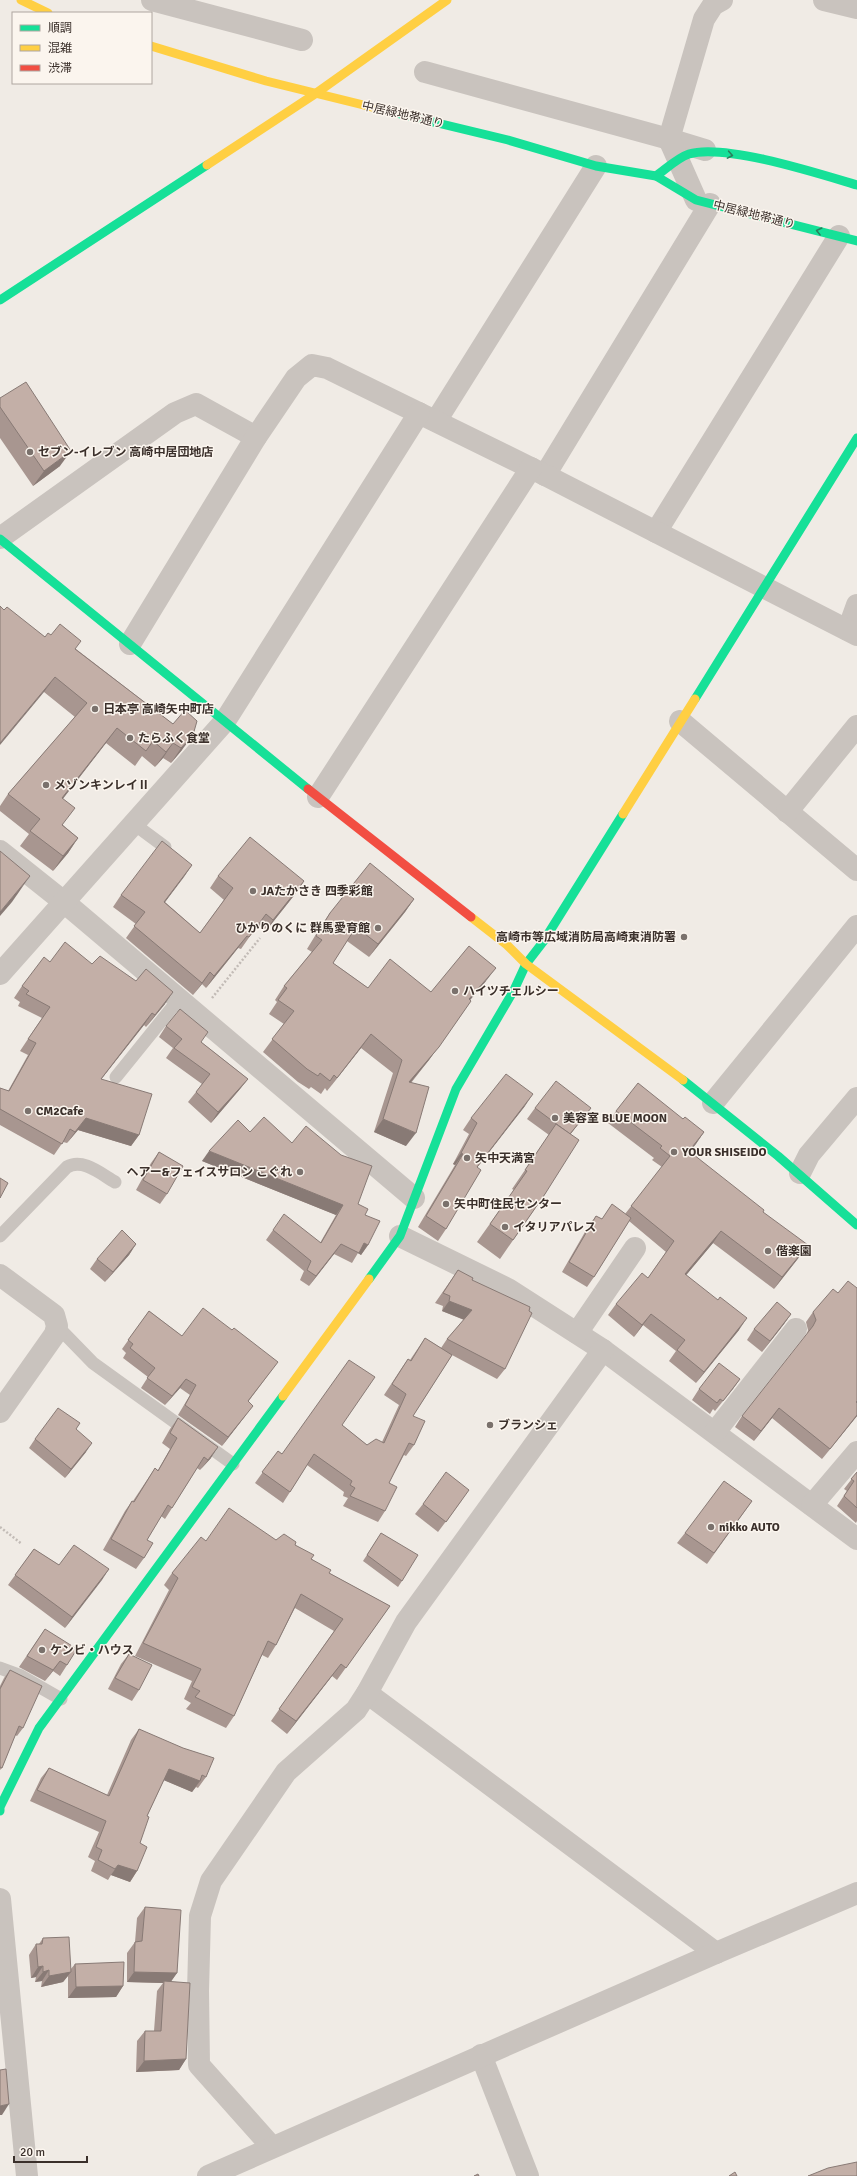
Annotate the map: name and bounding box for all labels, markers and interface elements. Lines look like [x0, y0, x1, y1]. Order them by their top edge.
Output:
legend [12, 12, 152, 84]
text: 順調 [48, 21, 72, 36]
text: 混雑 [48, 41, 72, 56]
text: 渋滞 [48, 61, 72, 76]
street label: 中居緑地帯通り [360, 98, 446, 132]
one-way arrow [727, 150, 733, 159]
street label: 中居緑地帯通り [711, 198, 797, 232]
one-way arrow [816, 227, 823, 236]
place label: セブン-イレブン 高崎中居団地店 [38, 445, 213, 460]
marker: セブン-イレブン 高崎中居団地店 [25, 447, 35, 457]
place label: 日本亭 高崎矢中町店 [103, 702, 214, 717]
marker: 日本亭 高崎矢中町店 [90, 704, 100, 714]
place label: たらふく食堂 [138, 731, 210, 746]
marker: たらふく食堂 [125, 733, 135, 743]
place label: メゾンキンレイⅡ [54, 778, 150, 793]
marker: メゾンキンレイⅡ [41, 780, 51, 790]
place label: JAたかさき 四季彩館 [261, 884, 373, 899]
marker: JAたかさき 四季彩館 [248, 886, 258, 896]
place label: ひかりのくに 群馬愛育館 [235, 921, 370, 936]
marker: ひかりのくに 群馬愛育館 [373, 923, 383, 933]
place label: 高崎市等広域消防局高崎東消防署 [496, 930, 676, 945]
marker: 高崎市等広域消防局高崎東消防署 [679, 932, 689, 942]
place label: ハイツチェルシー [463, 984, 559, 999]
marker: ハイツチェルシー [450, 986, 460, 996]
place label: CM2Cafe [36, 1104, 84, 1119]
marker: CM2Cafe [23, 1106, 33, 1116]
place label: 美容室 BLUE MOON [563, 1111, 667, 1126]
marker: 美容室 BLUE MOON [550, 1113, 560, 1123]
place label: YOUR SHISEIDO [681, 1145, 766, 1160]
marker: YOUR SHISEIDO [669, 1147, 679, 1157]
place label: 矢中天満宮 [475, 1151, 535, 1166]
marker: 矢中天満宮 [462, 1153, 472, 1163]
place label: ヘアー&フェイスサロン こぐれ [127, 1165, 292, 1180]
marker: ヘアー&フェイスサロン こぐれ [295, 1167, 305, 1177]
place label: 矢中町住民センター [454, 1197, 562, 1212]
marker: 矢中町住民センター [441, 1199, 451, 1209]
place label: イタリアパレス [513, 1220, 596, 1235]
marker: イタリアパレス [500, 1222, 510, 1232]
place label: 偕楽園 [776, 1244, 812, 1259]
marker: 偕楽園 [763, 1246, 773, 1256]
place label: ブランシェ [498, 1418, 558, 1433]
marker: ブランシェ [485, 1420, 495, 1430]
place label: nikko AUTO [719, 1520, 780, 1535]
marker: nikko AUTO [706, 1522, 716, 1532]
place label: ケンビ・ハウス [50, 1643, 134, 1658]
marker: ケンビ・ハウス [37, 1645, 47, 1655]
scale bar [14, 2138, 87, 2164]
text: 20 m [20, 2145, 45, 2160]

